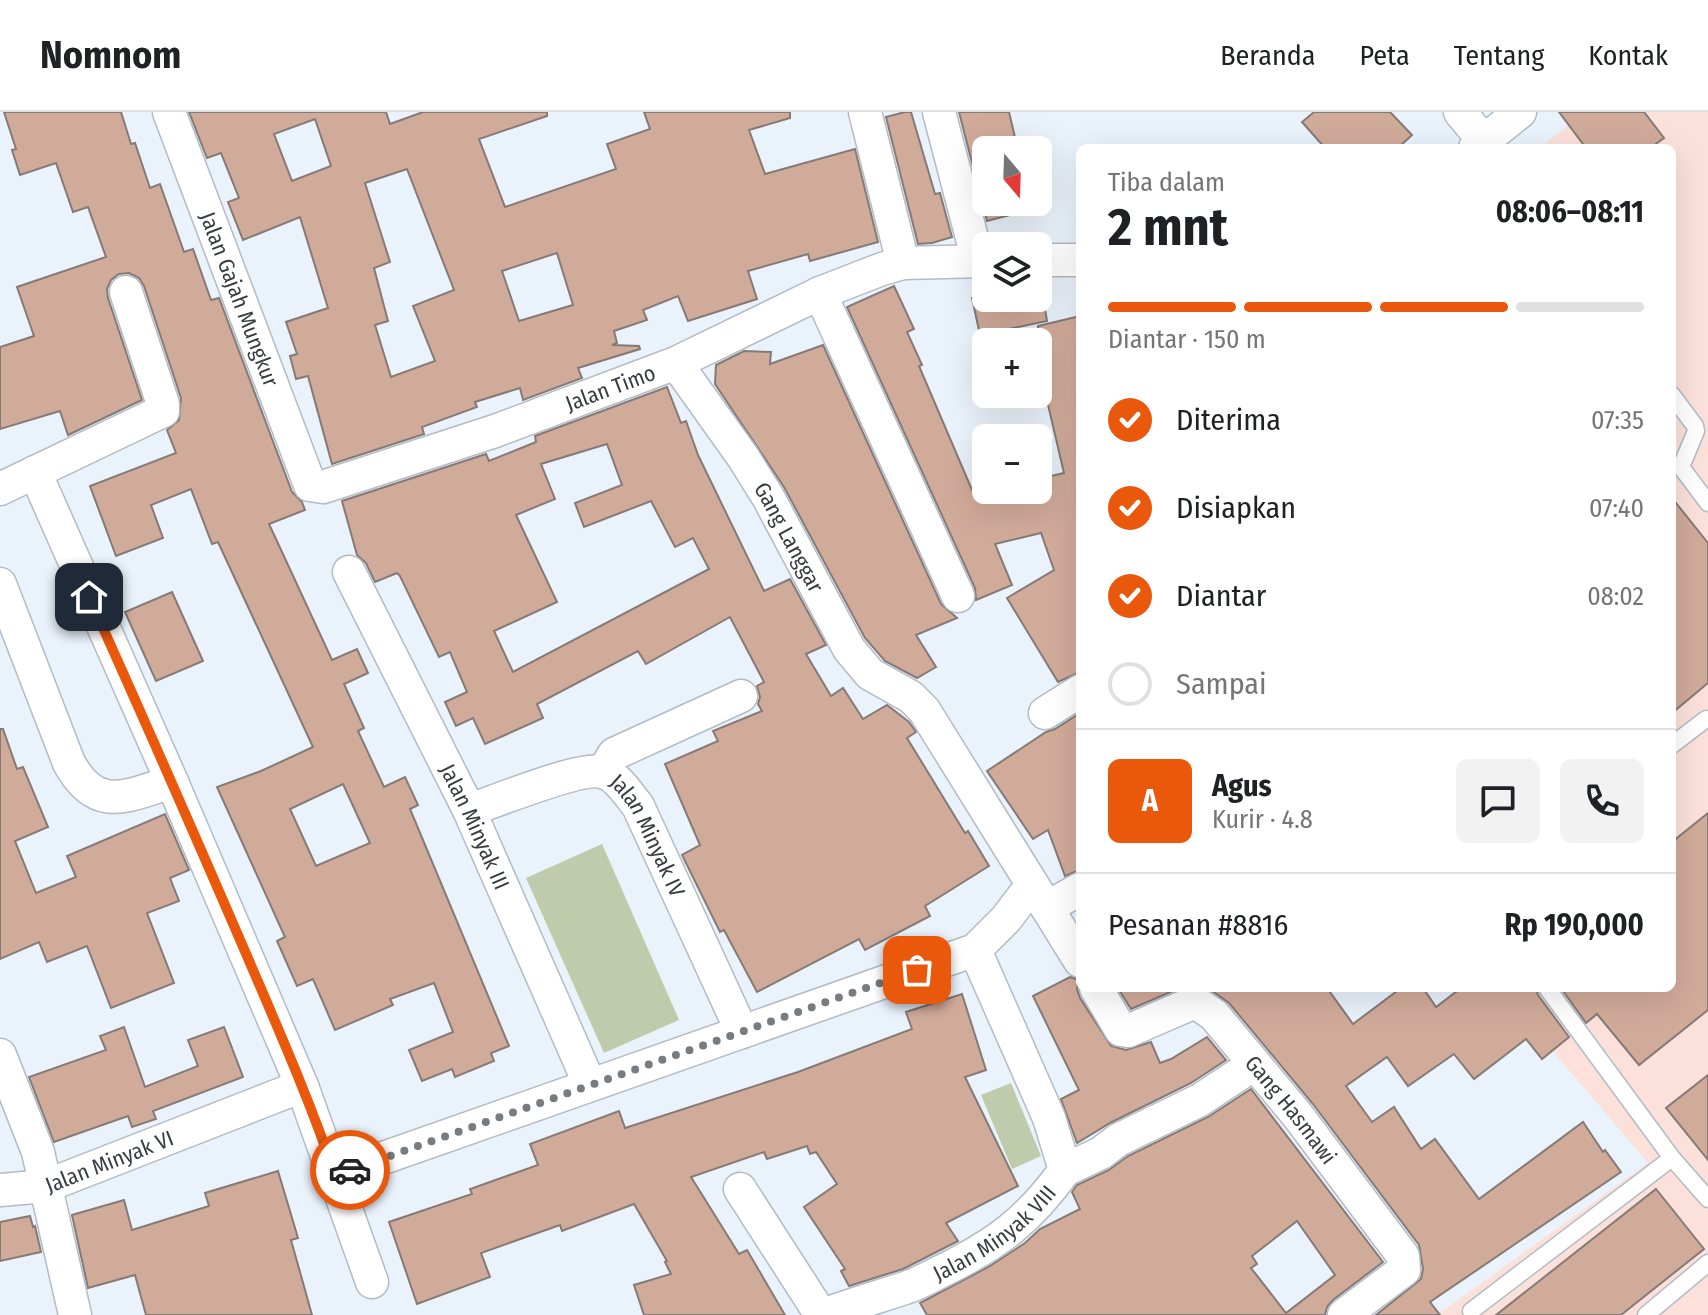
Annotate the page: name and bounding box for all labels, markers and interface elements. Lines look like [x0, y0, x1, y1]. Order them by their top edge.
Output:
text: Nomnom [40, 32, 181, 78]
text: Beranda [1220, 39, 1315, 72]
text: Peta [1359, 39, 1410, 72]
text: Tentang [1454, 39, 1544, 72]
text: Kontak [1588, 39, 1668, 72]
north arrow [972, 136, 1052, 216]
map controls [972, 136, 1052, 504]
text: Tiba dalam [1108, 167, 1225, 198]
text: 08:06–08:11 [1496, 194, 1644, 230]
text: 2 mnt [1108, 196, 1228, 259]
street label: Jalan Gajah Mungkur [194, 208, 285, 390]
button: layers [972, 232, 1052, 312]
text: Diantar · 150 m [1108, 324, 1266, 355]
button: + [972, 328, 1052, 408]
street label: Jalan Timo [562, 358, 659, 417]
icon: check [1108, 398, 1152, 442]
text: Diterima [1176, 402, 1281, 438]
text: 07:35 [1591, 405, 1644, 436]
button: − [972, 424, 1052, 504]
street label: Gang Langgar [748, 477, 830, 597]
icon: check [1108, 486, 1152, 530]
text: Disiapkan [1176, 490, 1296, 526]
text: 07:40 [1589, 493, 1644, 524]
pin [55, 563, 123, 631]
icon: check [1108, 574, 1152, 618]
icon: home [67, 575, 111, 619]
text: Diantar [1176, 578, 1266, 614]
text: 08:02 [1587, 581, 1644, 612]
text: Sampai [1176, 666, 1267, 702]
street label: Jalan Minyak III [434, 759, 516, 893]
button: chat [1456, 759, 1540, 843]
button: phone [1560, 759, 1644, 843]
street label: Jalan Minyak IV [605, 768, 692, 901]
text: Agus [1212, 768, 1272, 804]
text: A [1142, 783, 1158, 819]
text: Kurir · 4.8 [1212, 804, 1313, 835]
text: Pesanan #8816 [1108, 907, 1288, 943]
text: Rp 190,000 [1505, 907, 1644, 943]
pin [883, 936, 951, 1004]
icon: bag [895, 948, 939, 992]
street label: Gang Hasmawi [1240, 1050, 1343, 1169]
street label: Jalan Minyak VI [41, 1124, 177, 1198]
courier [310, 1130, 390, 1210]
icon: car [328, 1148, 372, 1192]
street label: Jalan Minyak VIII [928, 1180, 1062, 1287]

